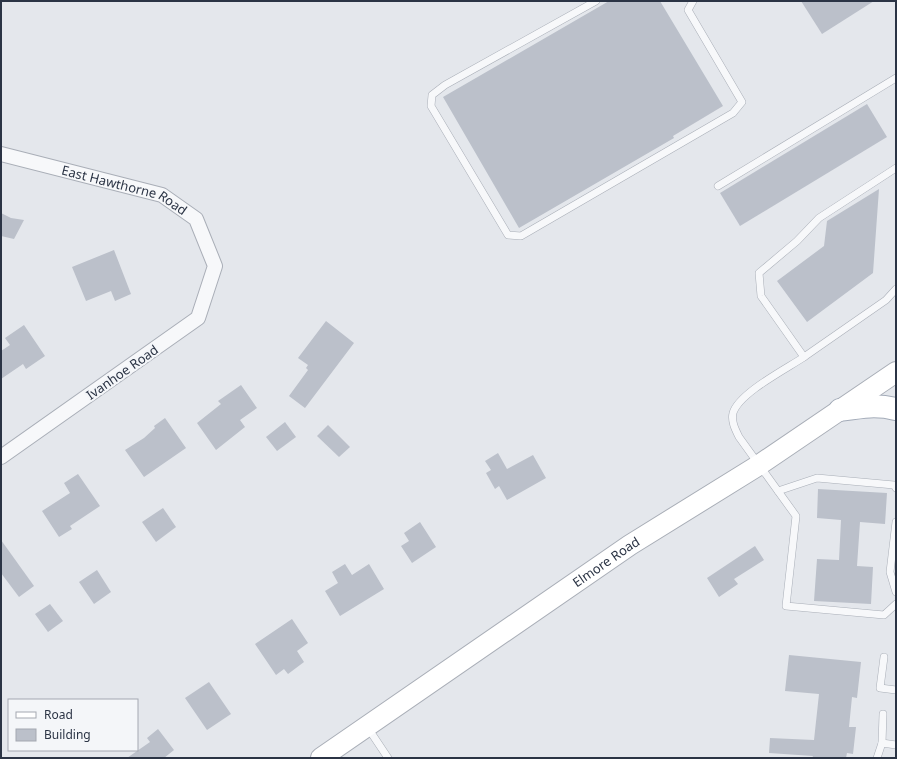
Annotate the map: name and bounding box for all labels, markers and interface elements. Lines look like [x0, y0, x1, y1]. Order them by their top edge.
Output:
street label: East Hawthorne Road [60, 161, 191, 219]
street label: Ivanhoe Road [82, 340, 162, 404]
street label: Elmore Road [569, 532, 643, 591]
legend [8, 699, 138, 751]
text: Road [44, 706, 73, 723]
text: Building [44, 726, 91, 743]

